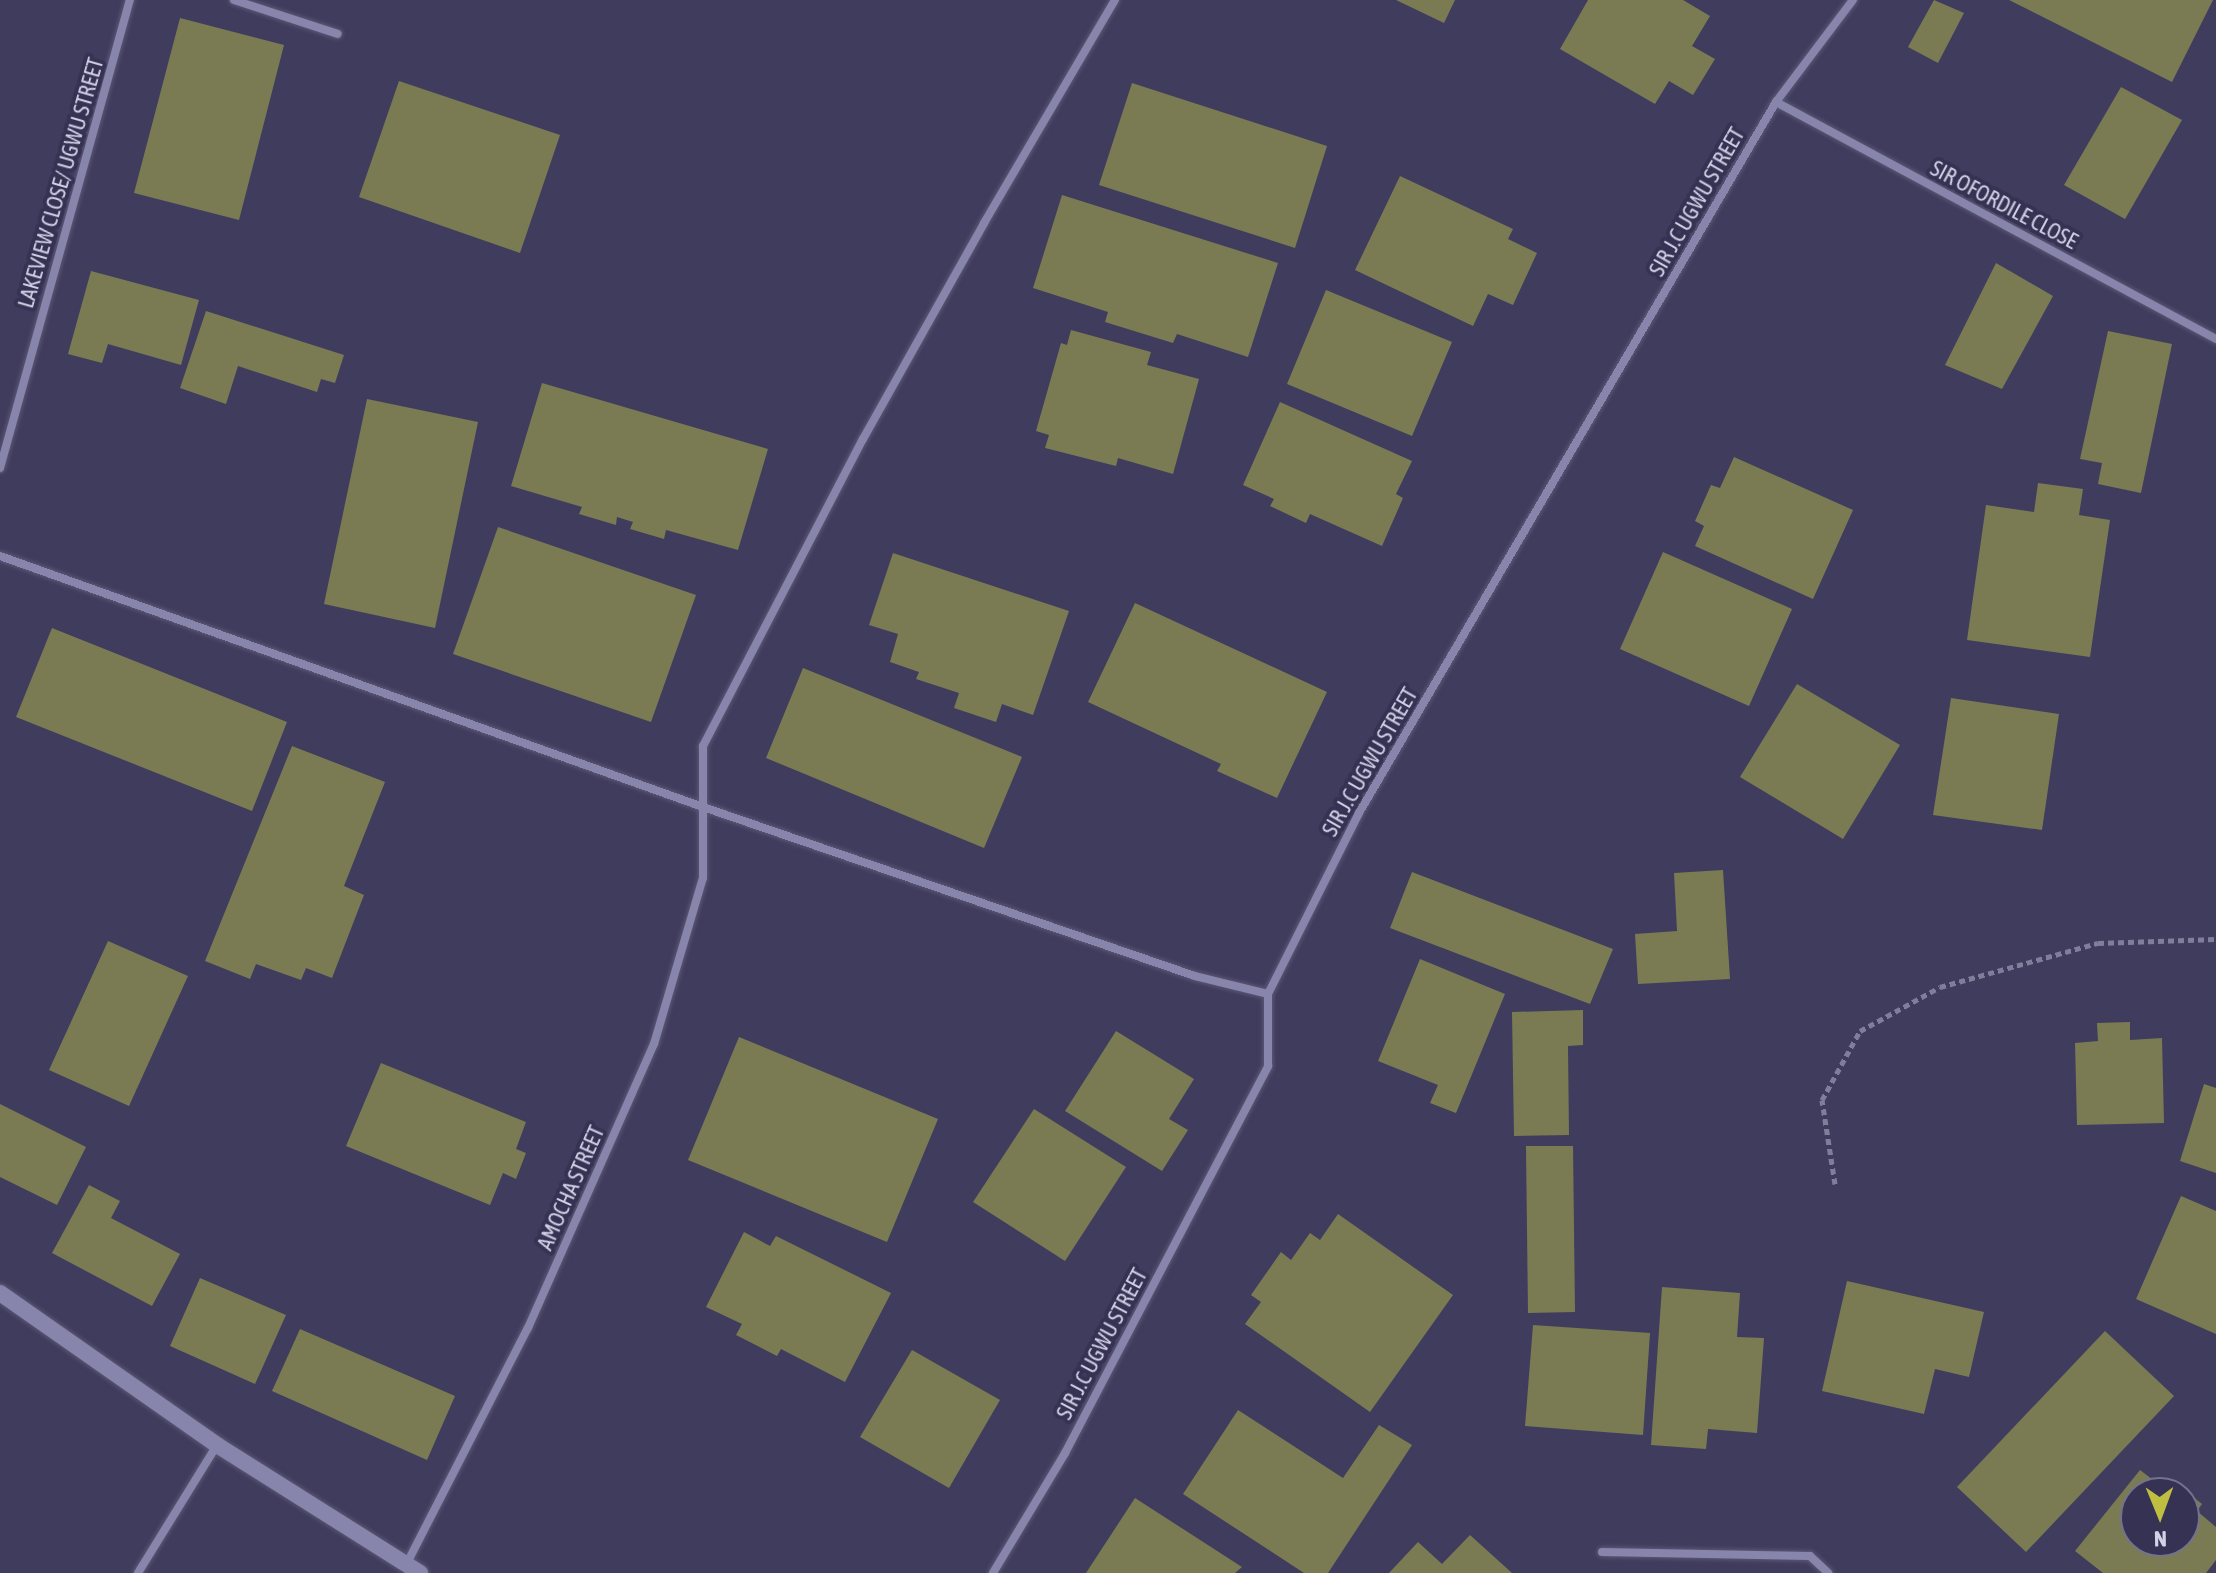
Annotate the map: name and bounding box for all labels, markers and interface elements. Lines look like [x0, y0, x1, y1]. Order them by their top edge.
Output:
street label: LAKEVIEW CLOSE/ UGWU STREET [13, 55, 109, 311]
street label: SIR J.C UGWU STREET [1644, 123, 1750, 281]
street label: SIR OFORDILE CLOSE [1926, 155, 2082, 255]
street label: SIR J.C UGWU STREET [1317, 683, 1423, 841]
street label: AMOCHA STREET [532, 1122, 610, 1254]
street label: SIR J.C UGWU STREET [1051, 1264, 1153, 1424]
north arrow [2120, 1477, 2200, 1557]
text: N [2154, 1526, 2167, 1552]

